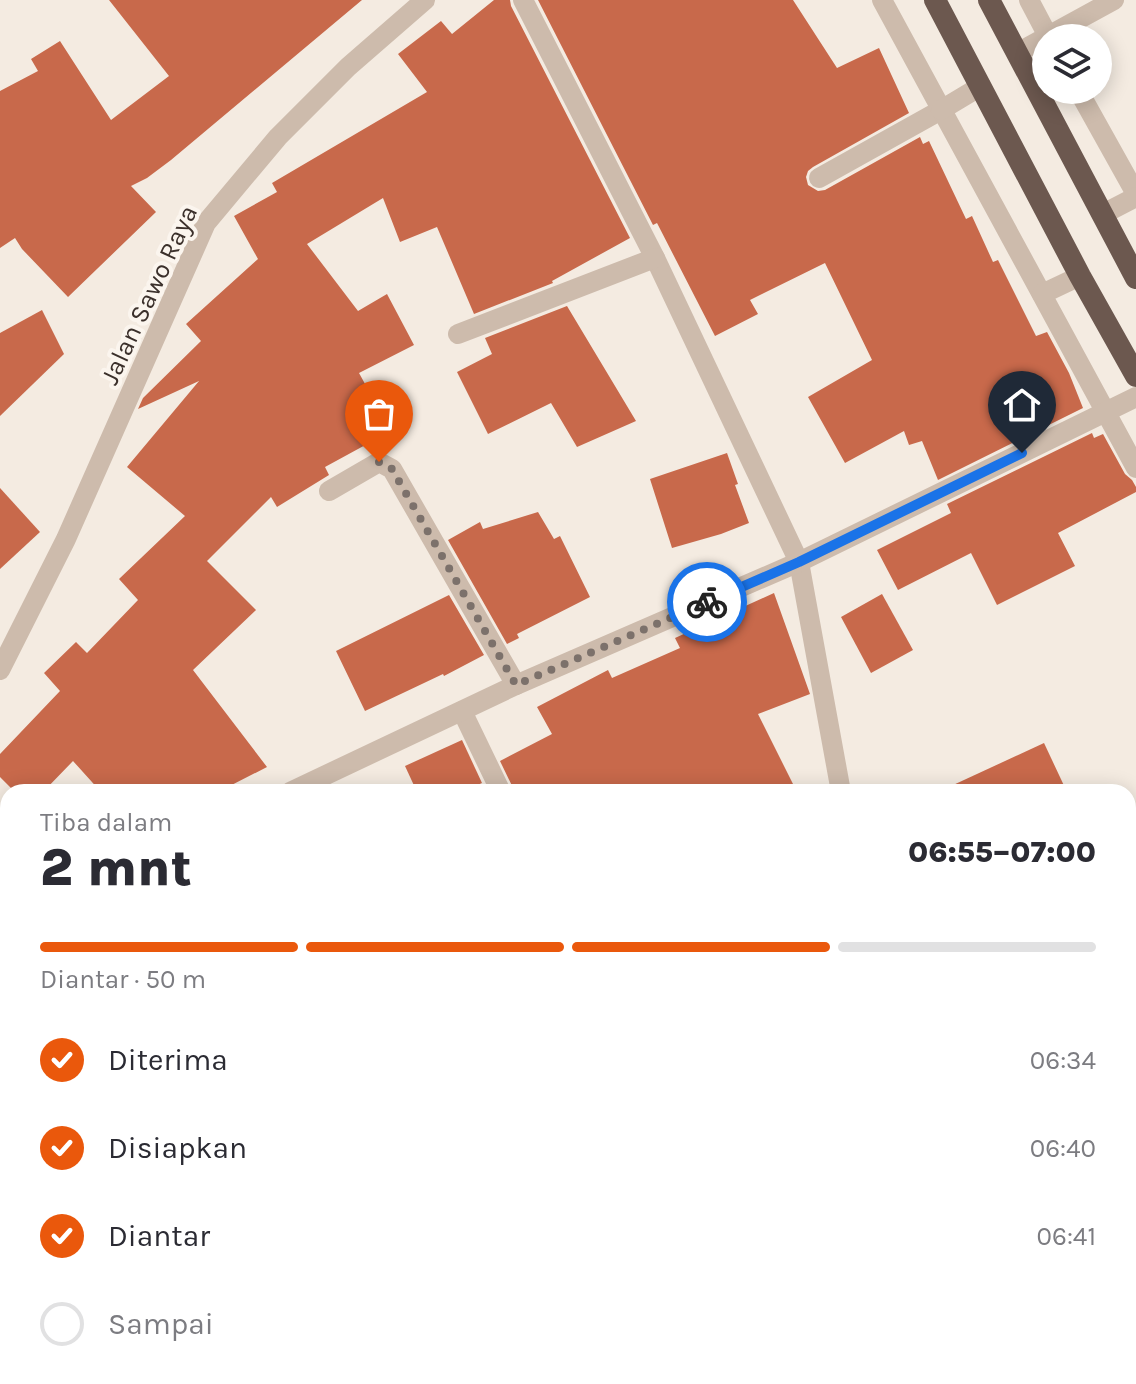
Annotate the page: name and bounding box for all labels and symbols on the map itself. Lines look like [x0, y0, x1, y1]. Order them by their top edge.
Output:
street label: Jalan Sawo Raya [94, 200, 204, 390]
pin [988, 371, 1056, 453]
pin [345, 380, 413, 462]
courier [667, 562, 747, 642]

